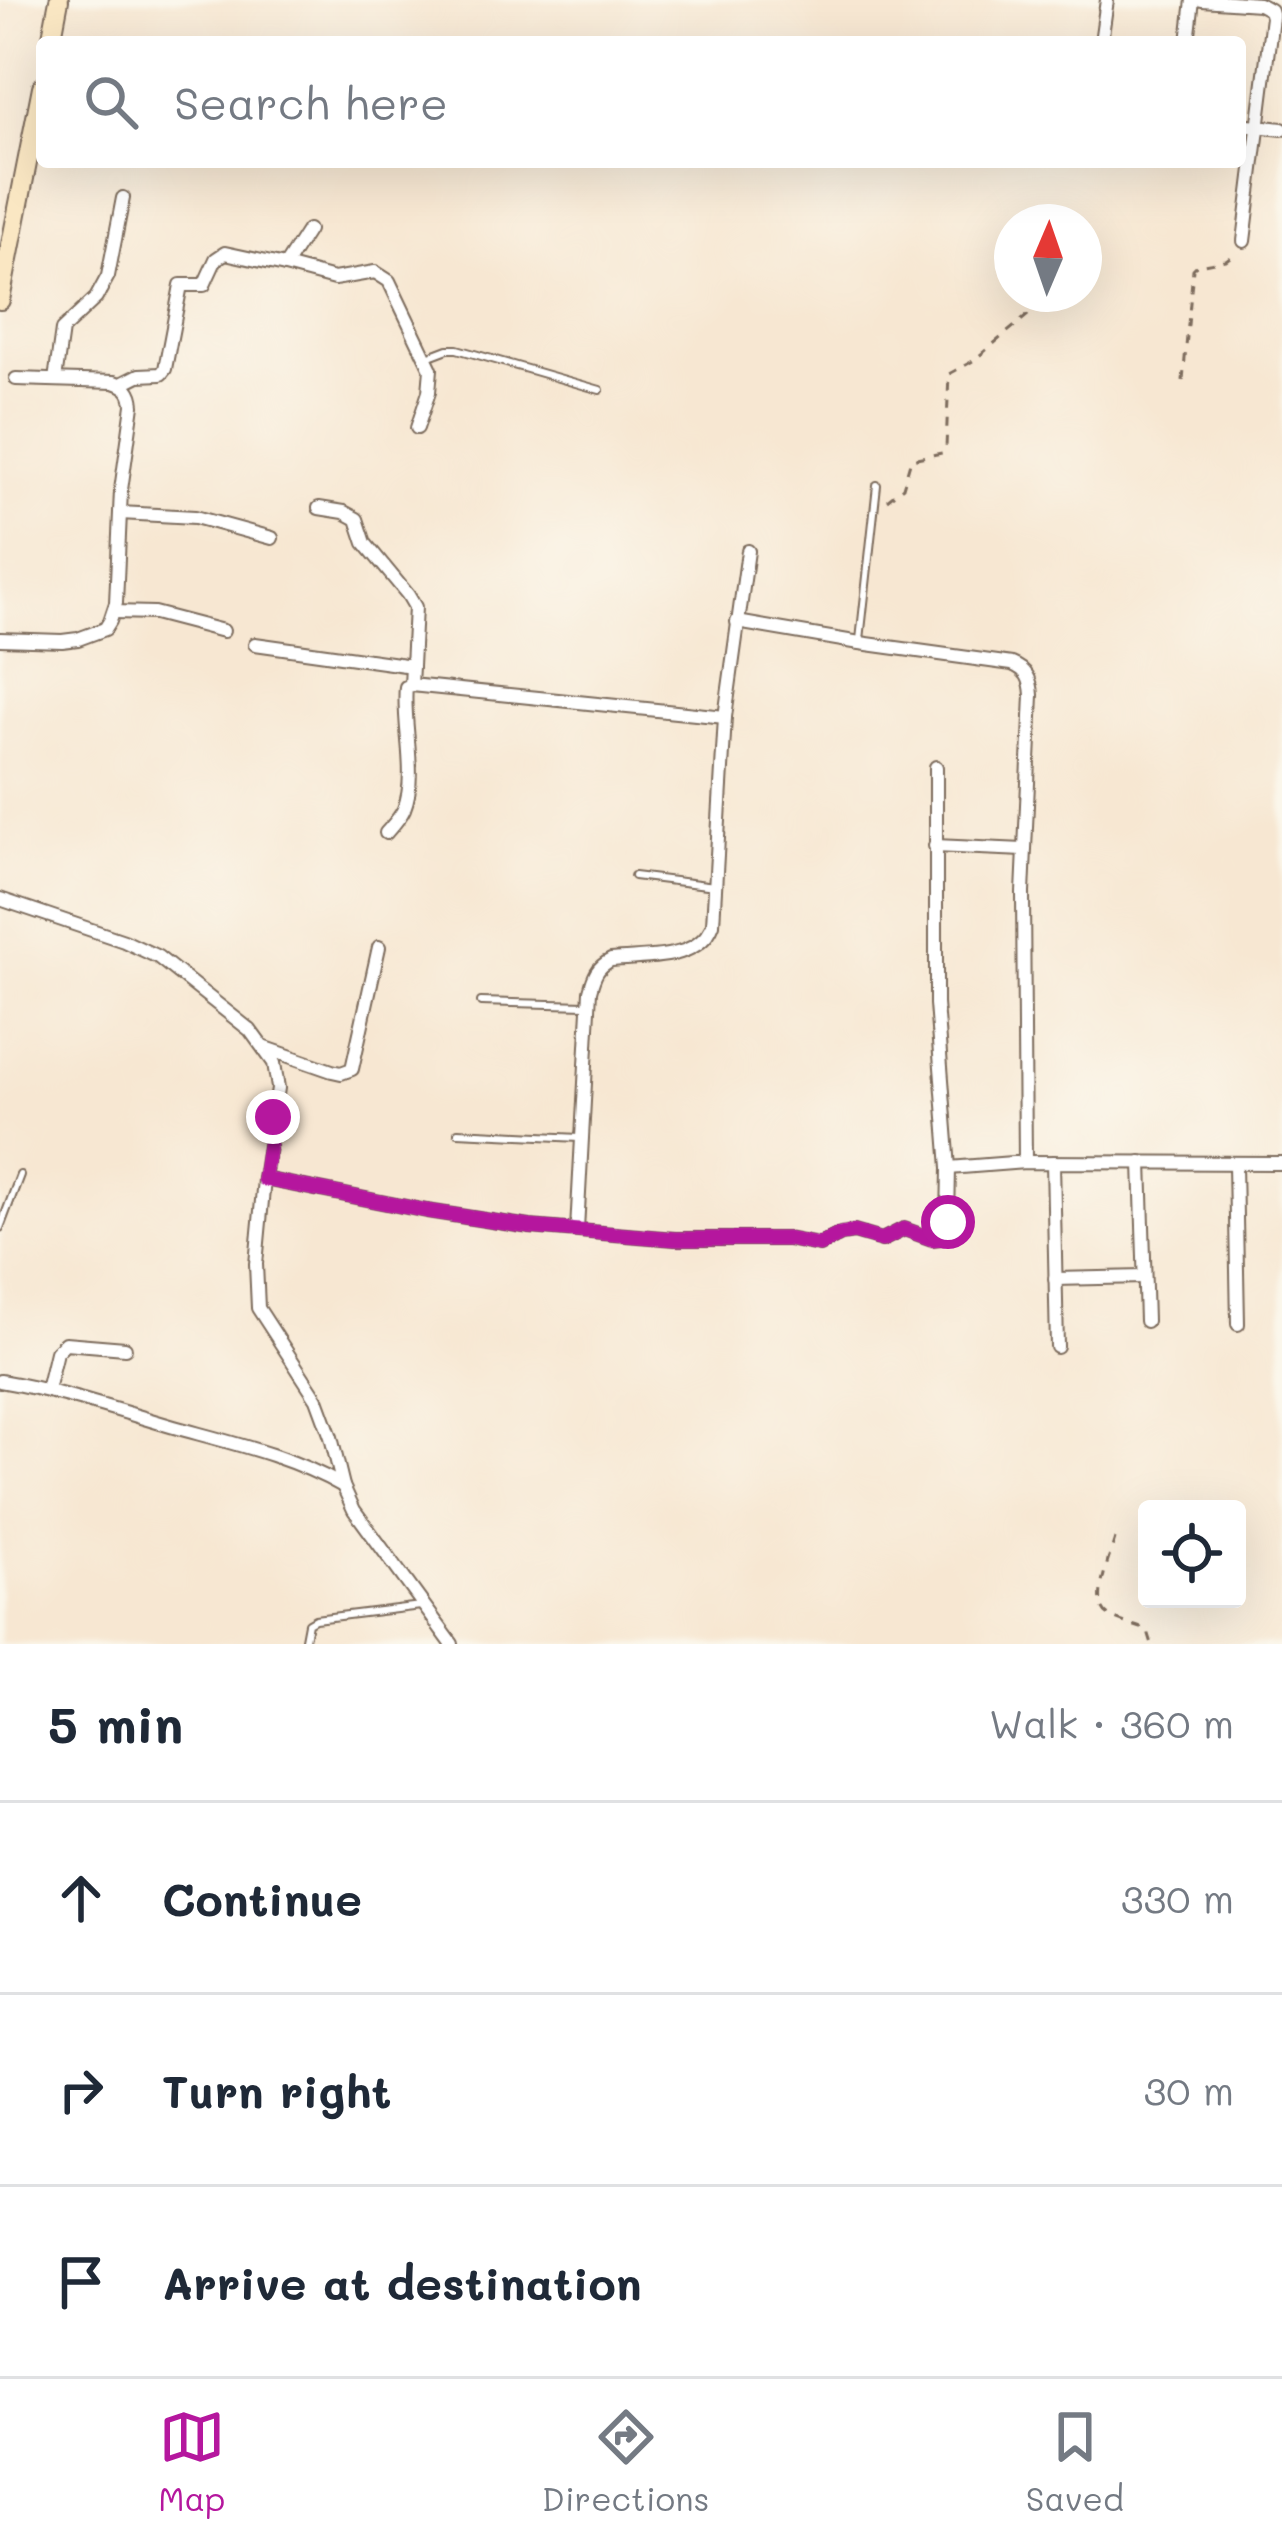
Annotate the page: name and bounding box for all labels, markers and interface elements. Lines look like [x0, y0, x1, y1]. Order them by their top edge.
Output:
search box [36, 36, 1246, 168]
icon: search [78, 69, 144, 135]
text: Search here [174, 73, 448, 131]
north arrow [994, 204, 1102, 312]
route end [246, 1090, 300, 1144]
route start [921, 1195, 975, 1249]
map controls [1138, 1500, 1246, 1608]
button: locate [1138, 1500, 1246, 1608]
text: 5 min [48, 1689, 183, 1756]
text: Walk · 360 m [989, 1697, 1234, 1748]
icon: ahead [48, 1865, 114, 1931]
text: Continue [162, 1869, 362, 1927]
text: 330 m [1121, 1872, 1234, 1923]
icon: right [48, 2057, 114, 2123]
text: Turn right [162, 2061, 391, 2119]
text: 30 m [1144, 2064, 1234, 2115]
icon: arrive [48, 2249, 114, 2315]
text: Arrive at destination [162, 2253, 642, 2311]
tab: Map [158, 2404, 225, 2519]
tab: Directions [542, 2404, 709, 2519]
tab: Saved [1026, 2404, 1124, 2519]

